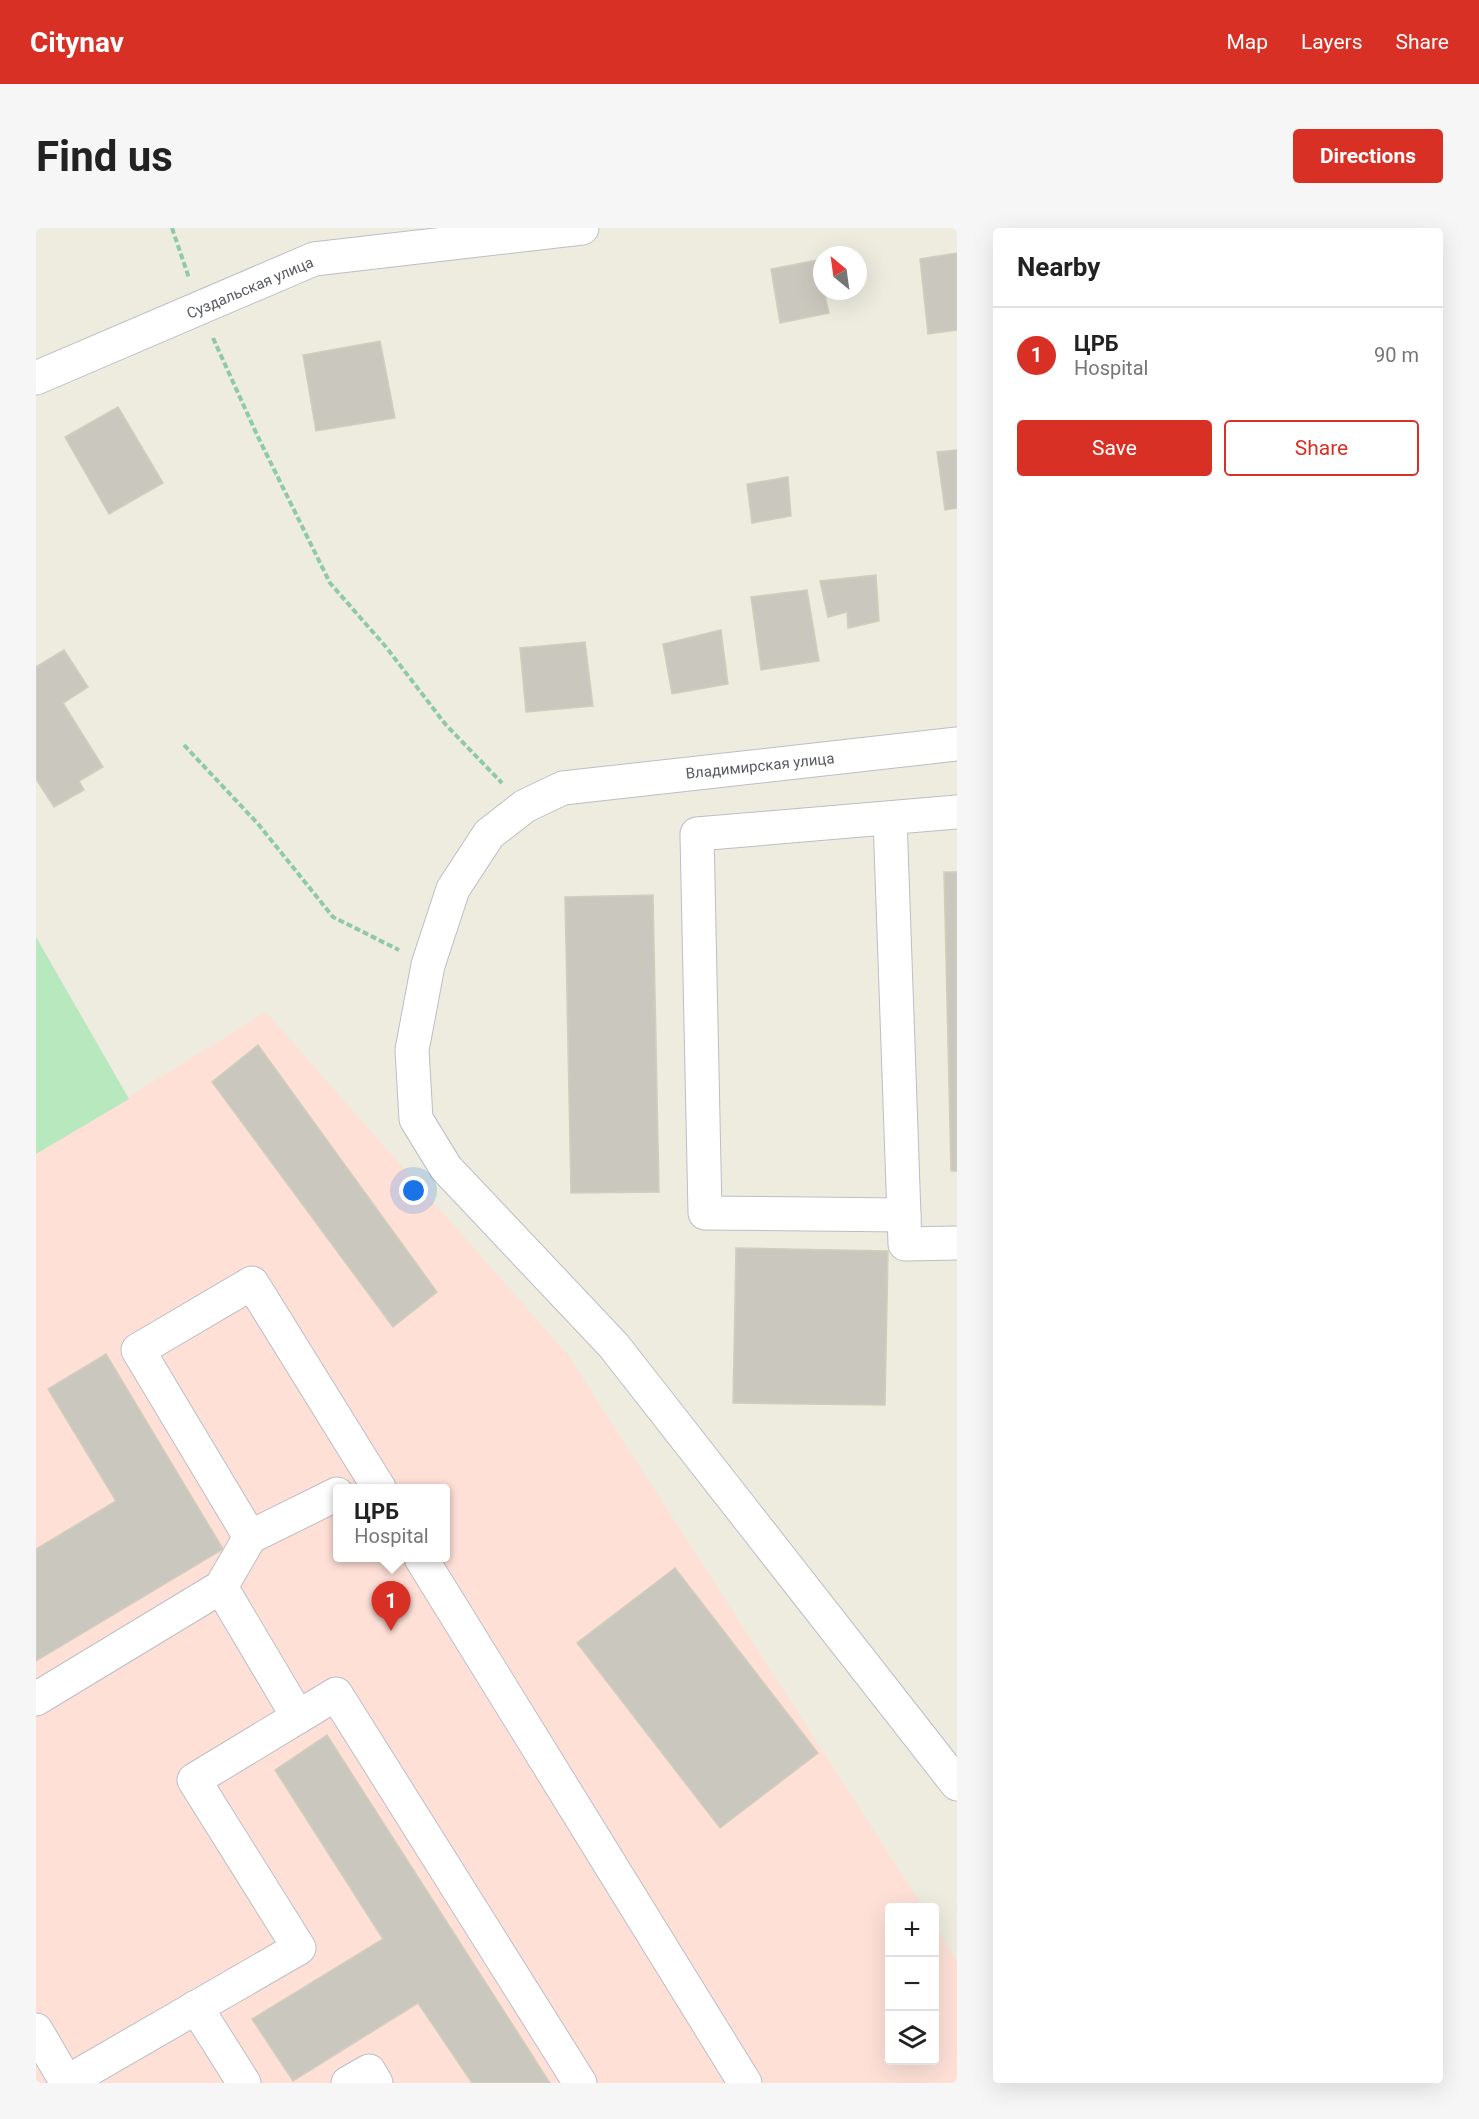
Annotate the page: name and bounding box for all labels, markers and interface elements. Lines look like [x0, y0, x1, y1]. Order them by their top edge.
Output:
text: Citynav [30, 26, 124, 59]
text: Map [1226, 30, 1268, 54]
text: Layers [1301, 30, 1362, 54]
text: Share [1395, 30, 1449, 54]
button: Directions [1293, 129, 1443, 183]
text: Find us [36, 132, 173, 181]
north arrow [813, 246, 867, 300]
text: Nearby [1017, 252, 1100, 282]
street label: Суздальская улица [184, 253, 316, 323]
text: ЦРБ [1074, 331, 1119, 356]
text: 1 [1031, 343, 1042, 367]
text: 90 m [1374, 343, 1419, 367]
text: Hospital [1074, 356, 1148, 380]
button: Save [1017, 420, 1212, 476]
button: Share [1224, 420, 1419, 476]
street label: Владимирская улица [685, 749, 835, 783]
your location [399, 1176, 428, 1205]
popup [333, 1484, 450, 1562]
text: ЦРБ [354, 1499, 399, 1524]
text: Hospital [354, 1524, 429, 1548]
pin: 1 [372, 1582, 410, 1631]
map controls [885, 1903, 939, 2065]
button: + [885, 1903, 939, 1957]
button: − [885, 1957, 939, 2011]
button: layers [885, 2011, 939, 2065]

